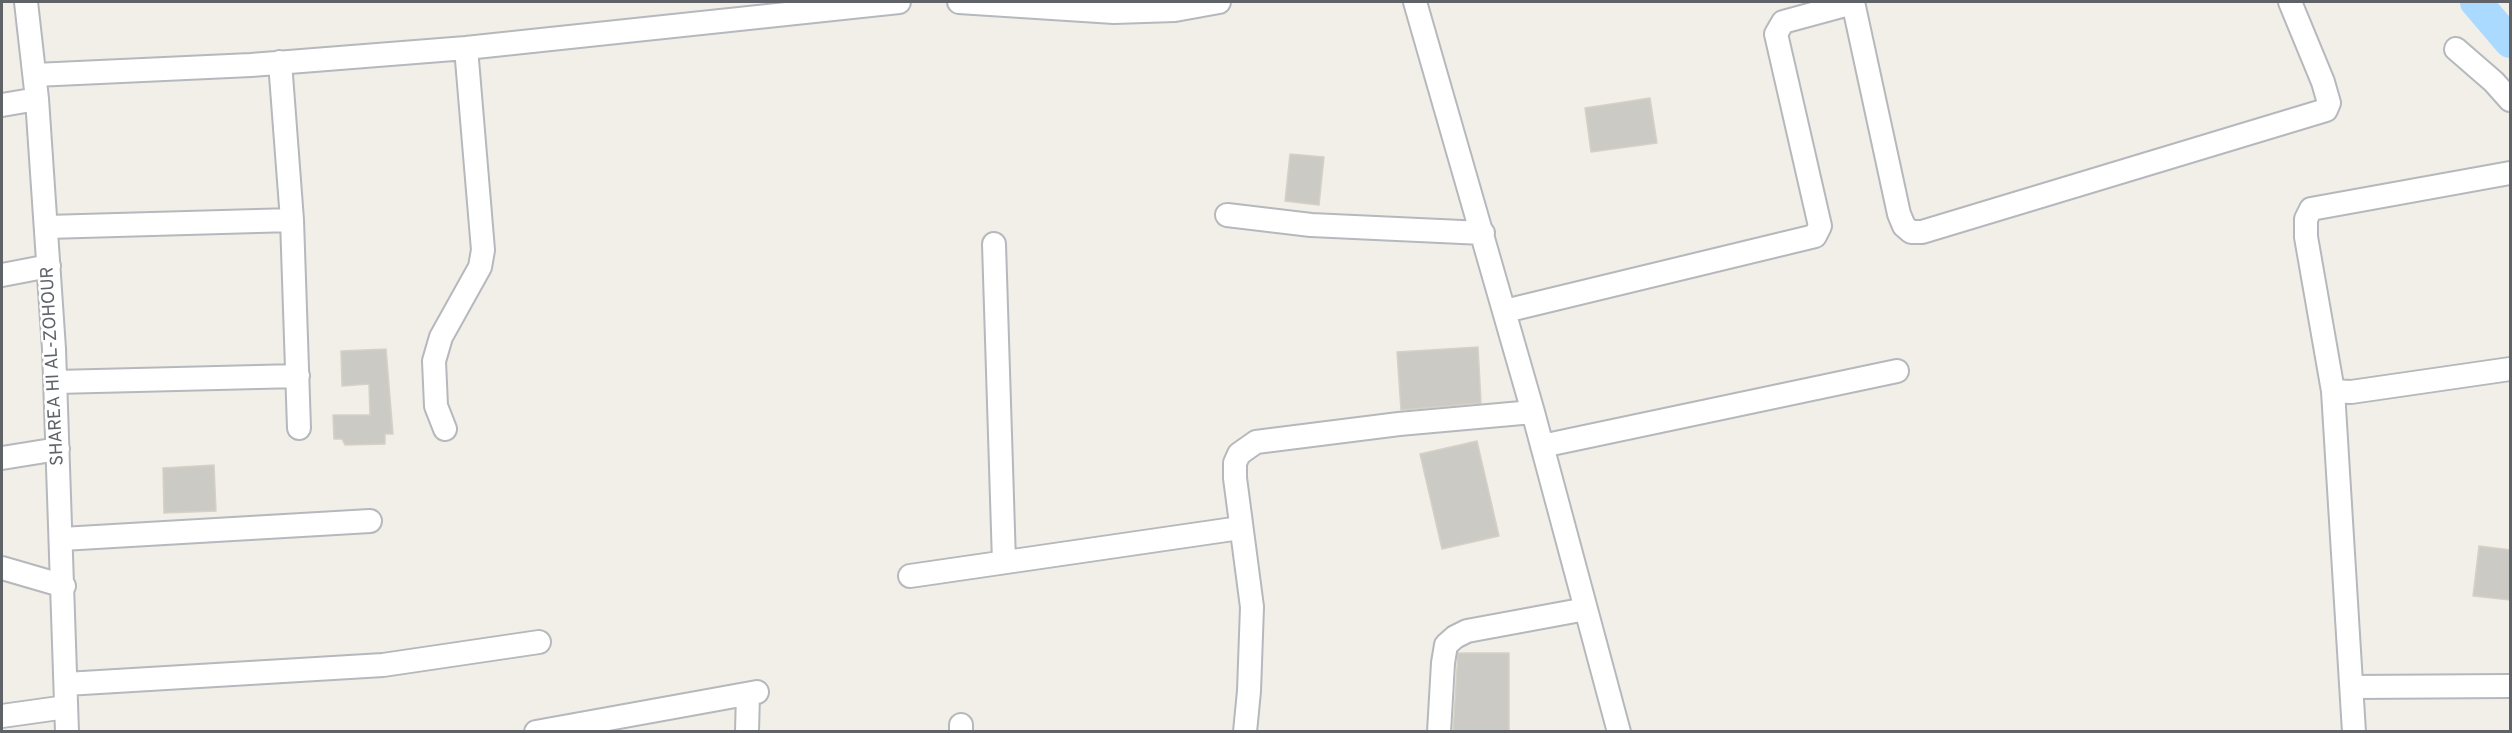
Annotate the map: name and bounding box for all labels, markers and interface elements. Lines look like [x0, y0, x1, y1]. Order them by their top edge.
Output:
street label: SHAREA HI AL-ZOHOUR [38, 266, 70, 466]

